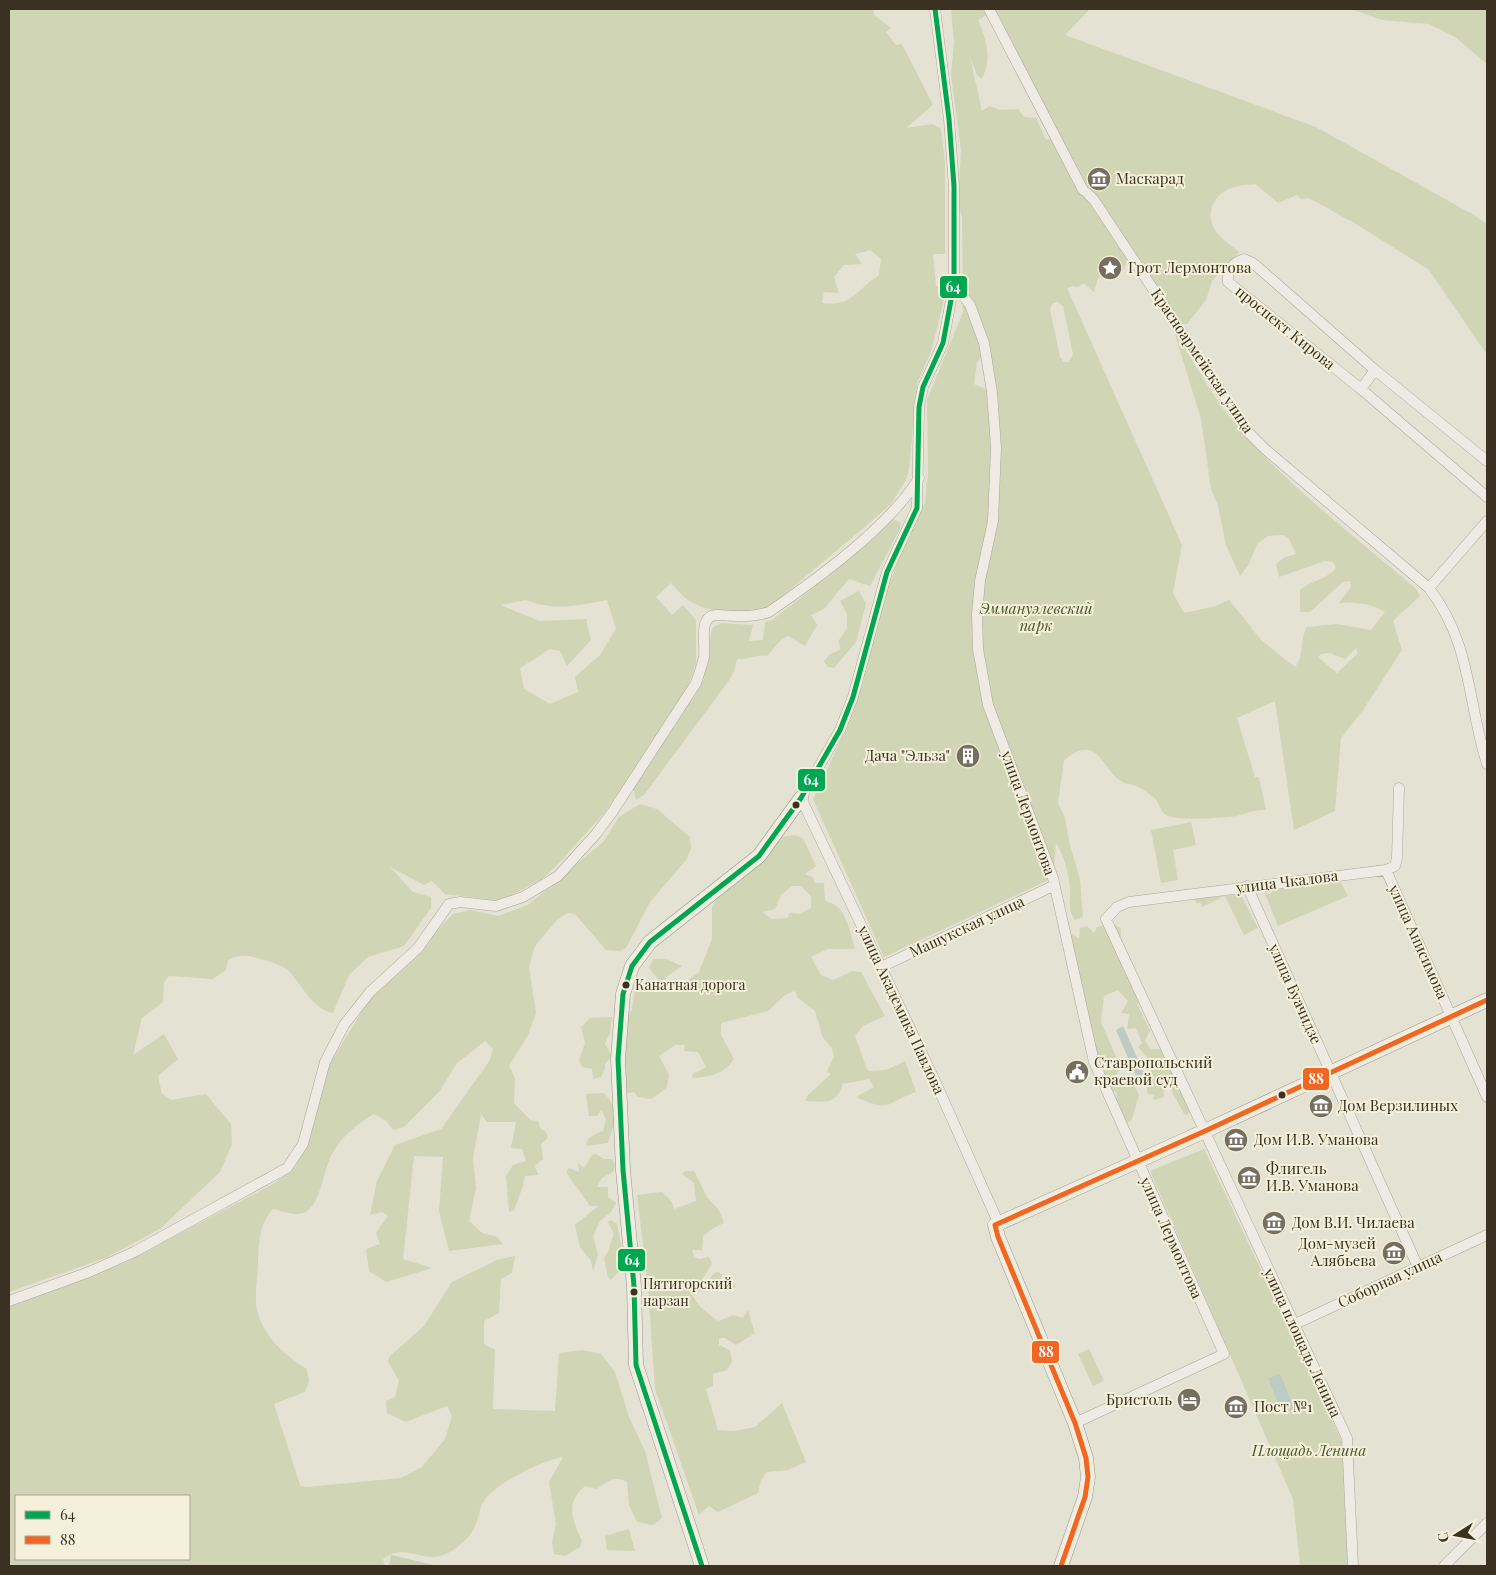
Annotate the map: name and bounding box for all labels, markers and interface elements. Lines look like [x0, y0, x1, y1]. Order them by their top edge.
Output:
museum icon: Маскарад [1086, 166, 1112, 192]
place label: Маскарад [1116, 168, 1184, 188]
place icon: Грот Лермонтова [1097, 255, 1123, 281]
place label: Грот Лермонтова [1128, 257, 1252, 277]
line badge: 64 [939, 275, 968, 299]
text: 64 [945, 277, 961, 296]
street label: проспект Кирова [1232, 281, 1340, 374]
street label: Красноармейская улица [1147, 284, 1259, 437]
park label: Эммануэлевский парк [978, 598, 1093, 635]
building icon: Дача "Эльза" [955, 743, 981, 769]
place label: Дача "Эльза" [865, 745, 950, 765]
street label: улица Лермонтова [997, 747, 1061, 878]
line badge: 64 [797, 768, 826, 792]
text: 64 [803, 770, 819, 789]
unlabelled marker [791, 800, 801, 810]
street label: улица Чкалова [1234, 865, 1340, 897]
street label: улица Анисимова [1384, 880, 1453, 1003]
street label: Машукская улица [906, 890, 1028, 962]
street label: улица Академика Павлова [854, 921, 950, 1098]
street label: улица Буачидзе [1264, 939, 1327, 1047]
place label: Канатная дорога [635, 975, 746, 994]
marker: Канатная дорога [621, 980, 631, 990]
place label: Ставропольский краевой суд [1094, 1052, 1213, 1089]
public building icon: Ставропольский краевой суд [1064, 1059, 1090, 1085]
line badge: 88 [1302, 1067, 1330, 1091]
text: 88 [1308, 1069, 1324, 1088]
unlabelled marker [1277, 1090, 1287, 1100]
museum icon: Дом Верзилиных [1308, 1093, 1334, 1119]
place label: Дом Верзилиных [1338, 1095, 1458, 1115]
museum icon: Дом И.В. Уманова [1223, 1127, 1249, 1153]
place label: Дом И.В. Уманова [1254, 1129, 1379, 1149]
place label: Флигель И.В. Уманова [1266, 1158, 1359, 1195]
museum icon: Флигель И.В. Уманова [1236, 1165, 1262, 1191]
street label: улица Лермонтова [1136, 1173, 1208, 1302]
museum icon: Дом В.И. Чилаева [1261, 1210, 1287, 1236]
place label: Дом В.И. Чилаева [1292, 1212, 1415, 1232]
place label: Дом-музей Алябьева [1298, 1233, 1377, 1270]
museum icon: Дом-музей Алябьева [1381, 1240, 1407, 1266]
street label: Соборная улица [1334, 1246, 1445, 1312]
line badge: 64 [617, 1248, 646, 1272]
text: 64 [624, 1250, 640, 1269]
street label: улица площадь Ленина [1259, 1264, 1347, 1421]
place label: Пятигорский нарзан [643, 1274, 733, 1310]
marker: Пятигорский нарзан [629, 1287, 639, 1297]
line badge: 88 [1031, 1340, 1060, 1364]
text: 88 [1038, 1342, 1054, 1361]
hotel icon: Бристоль [1176, 1387, 1202, 1413]
place label: Бристоль [1106, 1389, 1172, 1409]
museum icon: Пост №1 [1223, 1394, 1249, 1420]
place label: Пост №1 [1254, 1396, 1313, 1416]
park label: Площадь Ленина [1251, 1440, 1366, 1460]
legend [15, 1495, 190, 1560]
text: 64 [60, 1504, 75, 1524]
north arrow [1431, 1510, 1481, 1560]
text: 88 [60, 1529, 76, 1549]
text: С [1432, 1531, 1453, 1544]

